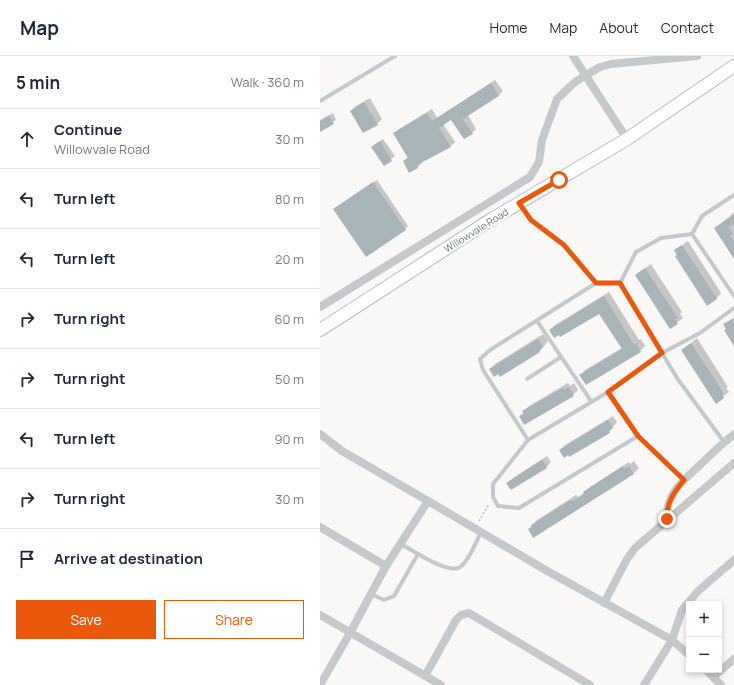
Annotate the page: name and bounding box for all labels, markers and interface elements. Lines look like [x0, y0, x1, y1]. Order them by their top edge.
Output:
text: Map [20, 15, 59, 41]
text: Home [490, 18, 527, 37]
text: Map [549, 18, 577, 37]
text: About [599, 18, 639, 37]
text: Contact [661, 18, 714, 37]
text: 5 min [16, 71, 60, 94]
text: Walk · 360 m [231, 73, 304, 91]
text: Continue [54, 119, 122, 140]
icon: ahead [16, 128, 38, 150]
text: 30 m [275, 130, 304, 148]
text: Willowvale Road [54, 140, 150, 158]
route start [550, 171, 568, 189]
icon: left [16, 188, 38, 210]
text: Turn left [54, 188, 116, 209]
text: 80 m [275, 190, 304, 208]
street label: Willowvale Road [441, 204, 511, 255]
icon: left [16, 248, 38, 270]
text: Turn left [54, 248, 116, 269]
text: 20 m [275, 250, 304, 268]
icon: right [16, 308, 38, 330]
text: Turn right [54, 308, 125, 329]
text: 60 m [274, 310, 304, 328]
icon: right [16, 368, 38, 390]
text: Turn right [54, 368, 125, 389]
text: 50 m [275, 370, 304, 388]
icon: left [16, 428, 38, 450]
text: Turn left [54, 428, 116, 449]
text: 90 m [274, 430, 304, 448]
icon: right [16, 488, 38, 510]
text: Turn right [54, 488, 125, 509]
text: 30 m [275, 490, 304, 508]
route end [658, 510, 676, 528]
icon: arrive [16, 548, 38, 570]
text: Arrive at destination [54, 548, 203, 569]
button: Save [16, 600, 156, 639]
button: Share [164, 600, 304, 639]
map controls [686, 601, 722, 673]
button: + [686, 601, 722, 637]
button: − [686, 637, 722, 673]

